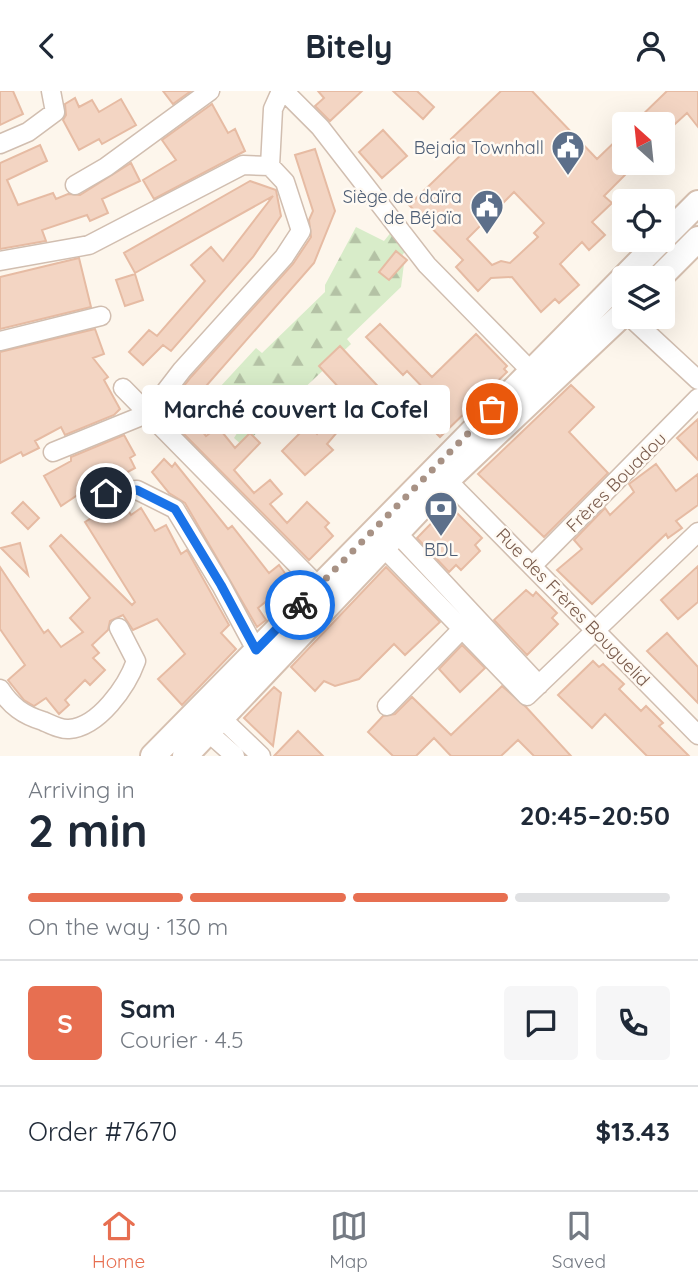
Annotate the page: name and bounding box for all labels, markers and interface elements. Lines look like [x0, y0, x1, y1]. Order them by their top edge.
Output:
text: Bitely [305, 26, 393, 66]
icon: back [28, 27, 66, 65]
icon: person [632, 27, 670, 65]
north arrow [612, 112, 676, 175]
map controls [612, 112, 675, 329]
public building icon: Bejaia Townhall [549, 128, 587, 177]
place label: Bejaia Townhall [414, 136, 544, 159]
place label: Siège de daïra de Béjaïa [343, 185, 462, 229]
public building icon: Siège de daïra de Béjaïa [468, 187, 506, 236]
button: locate [612, 189, 675, 252]
button: layers [612, 266, 675, 329]
pin [462, 379, 522, 439]
callout: Marché couvert la Cofel [142, 385, 450, 433]
icon: bag [473, 390, 511, 428]
text: Marché couvert la Cofel [163, 395, 429, 424]
street label: Frères Bouadou [561, 427, 671, 537]
pin [76, 463, 136, 523]
icon: home [87, 474, 125, 512]
bank icon: BDL [422, 489, 460, 538]
street label: Rue des Frères Bouguelid [491, 523, 655, 691]
place label: BDL [424, 538, 459, 561]
courier [265, 570, 335, 640]
icon: bike [281, 586, 319, 624]
text: Arriving in [28, 775, 135, 804]
text: 20:45–20:50 [520, 799, 670, 832]
text: 2 min [28, 801, 148, 859]
text: On the way · 130 m [28, 912, 228, 941]
button: chat [504, 986, 578, 1060]
button: phone [596, 986, 670, 1060]
text: Sam [120, 992, 176, 1025]
text: S [57, 1007, 73, 1040]
text: Courier · 4.5 [120, 1025, 244, 1054]
text: Order #7670 [28, 1115, 177, 1148]
text: $13.43 [595, 1115, 670, 1148]
tab: Home [92, 1207, 145, 1273]
tab: Map [329, 1207, 368, 1273]
tab: Saved [552, 1207, 606, 1273]

